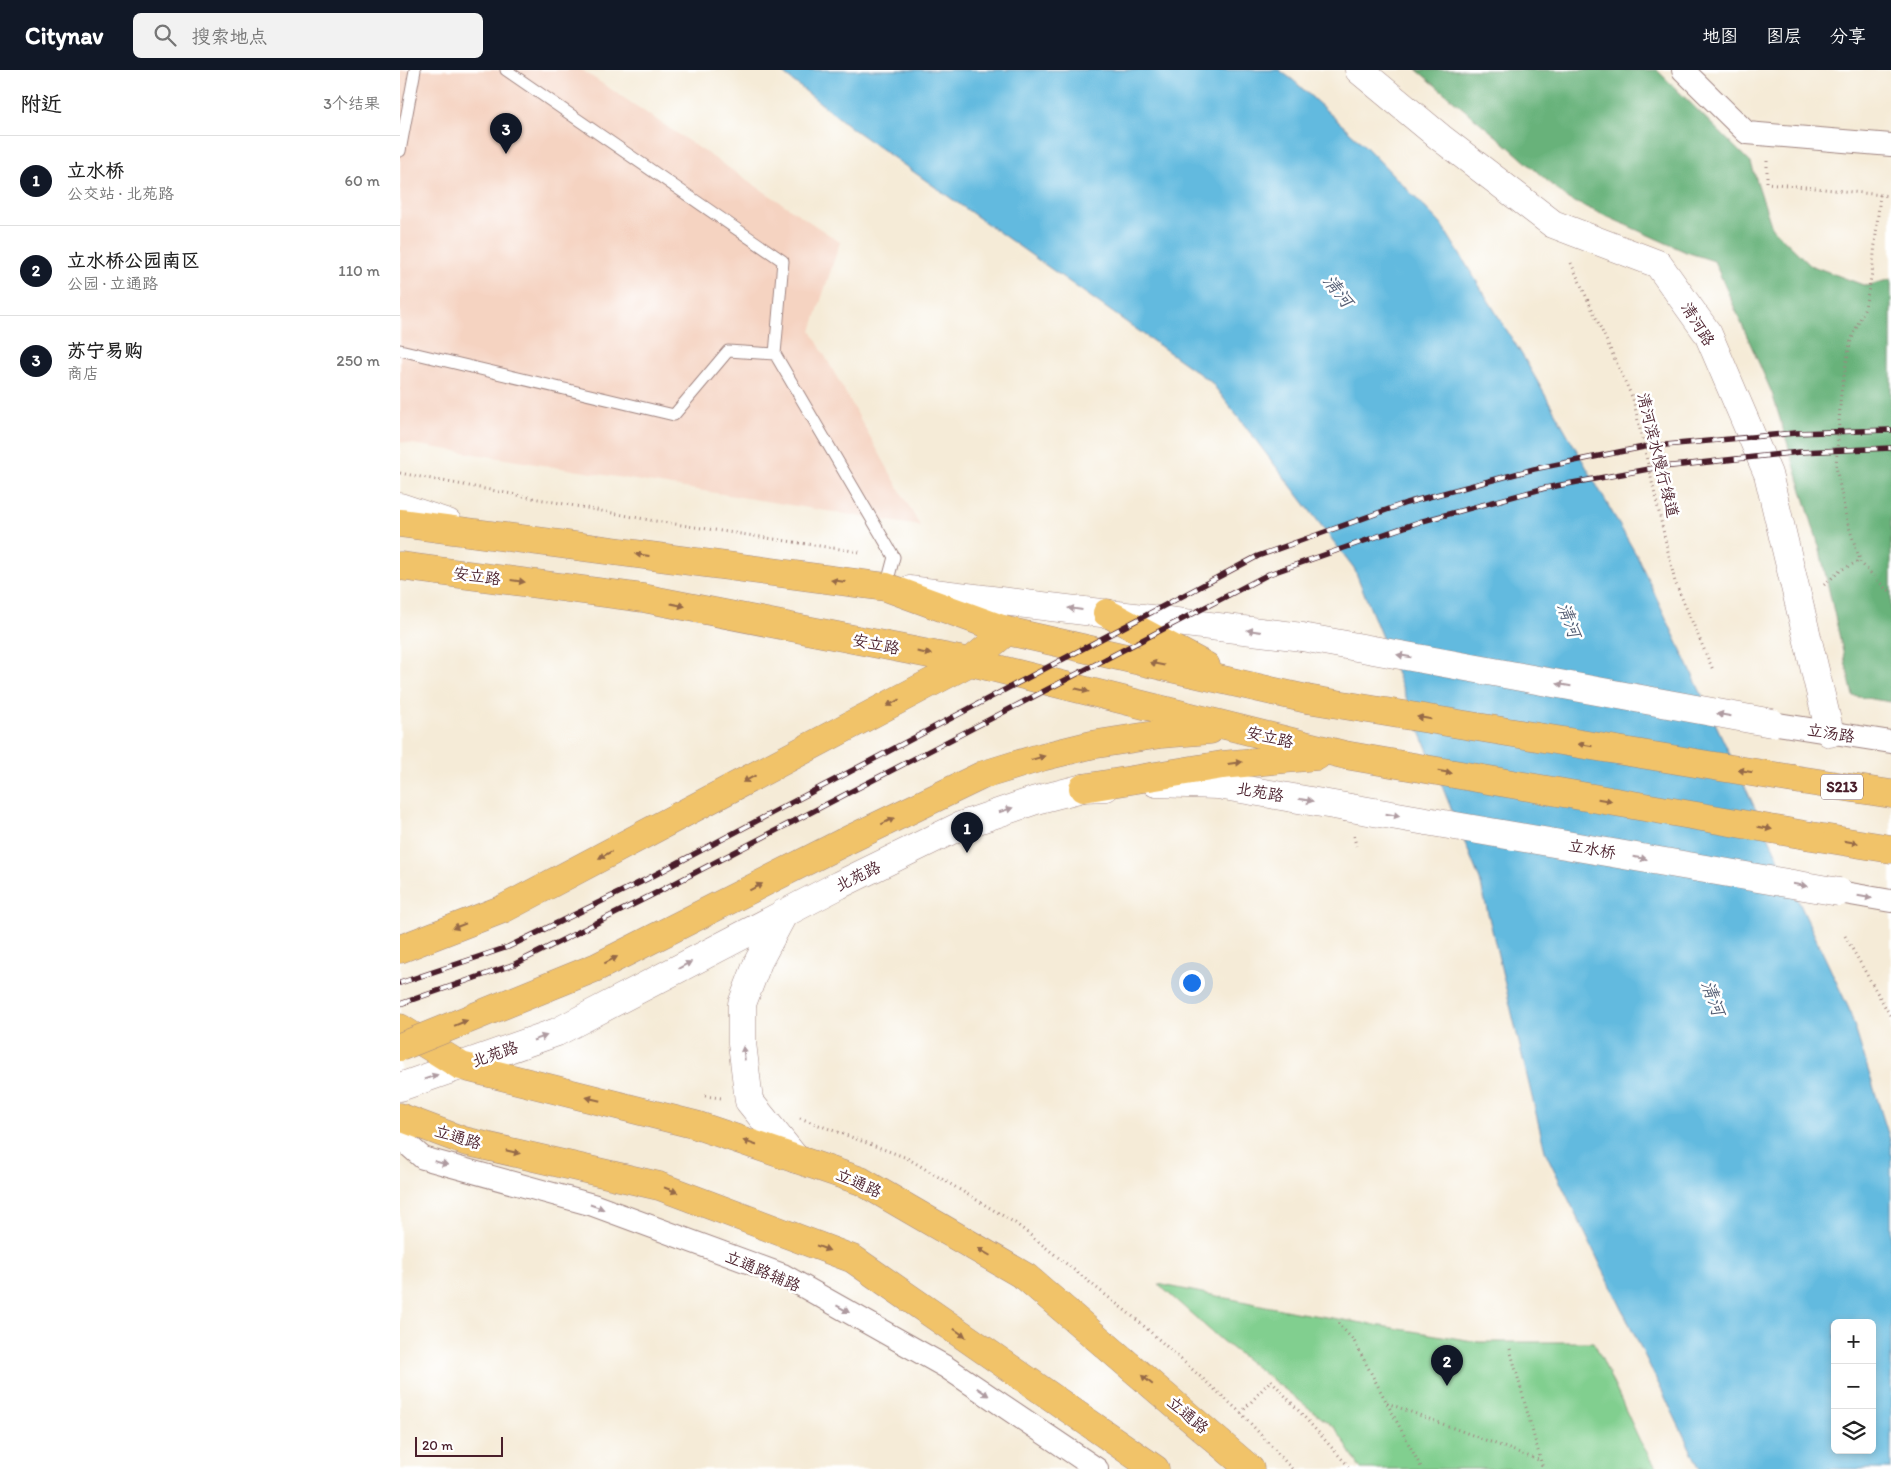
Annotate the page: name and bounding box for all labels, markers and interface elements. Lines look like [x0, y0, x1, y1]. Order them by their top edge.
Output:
search box [133, 13, 483, 58]
text: Citynav [25, 21, 103, 50]
icon: search [151, 21, 179, 49]
text: 搜索地点 [191, 25, 267, 48]
text: 地图 [1702, 25, 1738, 47]
text: 图层 [1766, 25, 1802, 47]
text: 分享 [1830, 25, 1866, 47]
text: 附近 [20, 91, 62, 116]
text: 3个结果 [323, 94, 380, 113]
pin: 3 [490, 113, 522, 154]
text: 立水桥 [67, 159, 124, 182]
text: 1 [32, 171, 40, 190]
text: 60 m [345, 171, 380, 190]
text: 公交站 · 北苑路 [67, 184, 174, 203]
text: 立水桥公园南区 [67, 249, 200, 272]
text: 2 [32, 261, 40, 280]
text: 110 m [338, 261, 380, 280]
water label: 清河 [1318, 270, 1360, 314]
text: 公园 · 立通路 [67, 274, 158, 293]
street label: 清河路 [1677, 299, 1719, 349]
text: 苏宁易购 [67, 339, 143, 362]
text: 3 [32, 351, 40, 370]
text: 250 m [336, 351, 380, 370]
text: 商店 [67, 364, 99, 383]
street label: 清河滨水慢行绿道 [1633, 391, 1683, 519]
one-way arrow [634, 551, 650, 559]
street label: 安立路 [452, 563, 502, 589]
one-way arrow [829, 577, 845, 585]
one-way arrow [510, 578, 526, 586]
water label: 清河 [1552, 599, 1587, 644]
one-way arrow [671, 602, 687, 610]
one-way arrow [1067, 605, 1083, 613]
one-way arrow [1246, 626, 1262, 634]
street label: 安立路 [851, 630, 901, 658]
one-way arrow [916, 650, 932, 658]
one-way arrow [1396, 652, 1412, 660]
one-way arrow [1149, 660, 1164, 668]
one-way arrow [1556, 681, 1572, 689]
one-way arrow [1074, 687, 1089, 695]
one-way arrow [885, 699, 900, 707]
one-way arrow [1715, 710, 1731, 718]
one-way arrow [1416, 714, 1432, 722]
street label: 立汤路 [1806, 720, 1856, 746]
street label: 安立路 [1244, 722, 1296, 752]
one-way arrow [1576, 740, 1592, 748]
one-way arrow [1030, 754, 1045, 762]
one-way arrow [1227, 759, 1243, 767]
one-way arrow [1737, 767, 1753, 775]
one-way arrow [1437, 769, 1453, 777]
road number: S213 [1821, 774, 1863, 800]
one-way arrow [742, 775, 756, 783]
street label: 北苑路 [1235, 778, 1285, 806]
one-way arrow [1298, 797, 1314, 805]
one-way arrow [1597, 797, 1613, 805]
one-way arrow [999, 806, 1014, 814]
pin: 1 [951, 812, 983, 853]
one-way arrow [1386, 812, 1402, 820]
one-way arrow [881, 817, 895, 825]
one-way arrow [1758, 824, 1774, 832]
street label: 立水桥 [1567, 835, 1617, 863]
one-way arrow [1843, 839, 1859, 847]
one-way arrow [598, 851, 612, 859]
one-way arrow [1632, 854, 1648, 862]
street label: 北苑路 [832, 857, 884, 895]
one-way arrow [1792, 882, 1808, 890]
one-way arrow [749, 883, 764, 891]
one-way arrow [1857, 893, 1873, 901]
one-way arrow [451, 922, 466, 930]
one-way arrow [604, 956, 618, 964]
one-way arrow [678, 961, 693, 969]
your location [1179, 970, 1205, 996]
water label: 清河 [1696, 977, 1731, 1022]
one-way arrow [454, 1018, 468, 1026]
one-way arrow [533, 1034, 548, 1041]
street label: 北苑路 [469, 1037, 521, 1071]
one-way arrow [740, 1045, 748, 1061]
one-way arrow [423, 1072, 438, 1080]
one-way arrow [586, 1095, 601, 1103]
street label: 立通路 [432, 1121, 484, 1153]
one-way arrow [742, 1139, 757, 1146]
one-way arrow [506, 1148, 521, 1156]
one-way arrow [433, 1159, 448, 1167]
street label: 立通路 [833, 1165, 885, 1201]
one-way arrow [664, 1186, 679, 1194]
one-way arrow [590, 1203, 605, 1211]
one-way arrow [816, 1244, 831, 1252]
street label: 立通路辅路 [722, 1247, 804, 1295]
one-way arrow [978, 1248, 991, 1257]
one-way arrow [837, 1305, 850, 1314]
map controls [1831, 1319, 1876, 1454]
button: + [1831, 1319, 1876, 1364]
one-way arrow [954, 1328, 967, 1338]
pin: 2 [1431, 1345, 1463, 1386]
button: − [1831, 1364, 1876, 1409]
one-way arrow [1141, 1374, 1154, 1385]
one-way arrow [976, 1387, 990, 1397]
street label: 立通路 [1164, 1392, 1212, 1438]
button: layers [1831, 1409, 1876, 1454]
scale bar [415, 1434, 502, 1457]
text: 20 m [422, 1437, 453, 1454]

